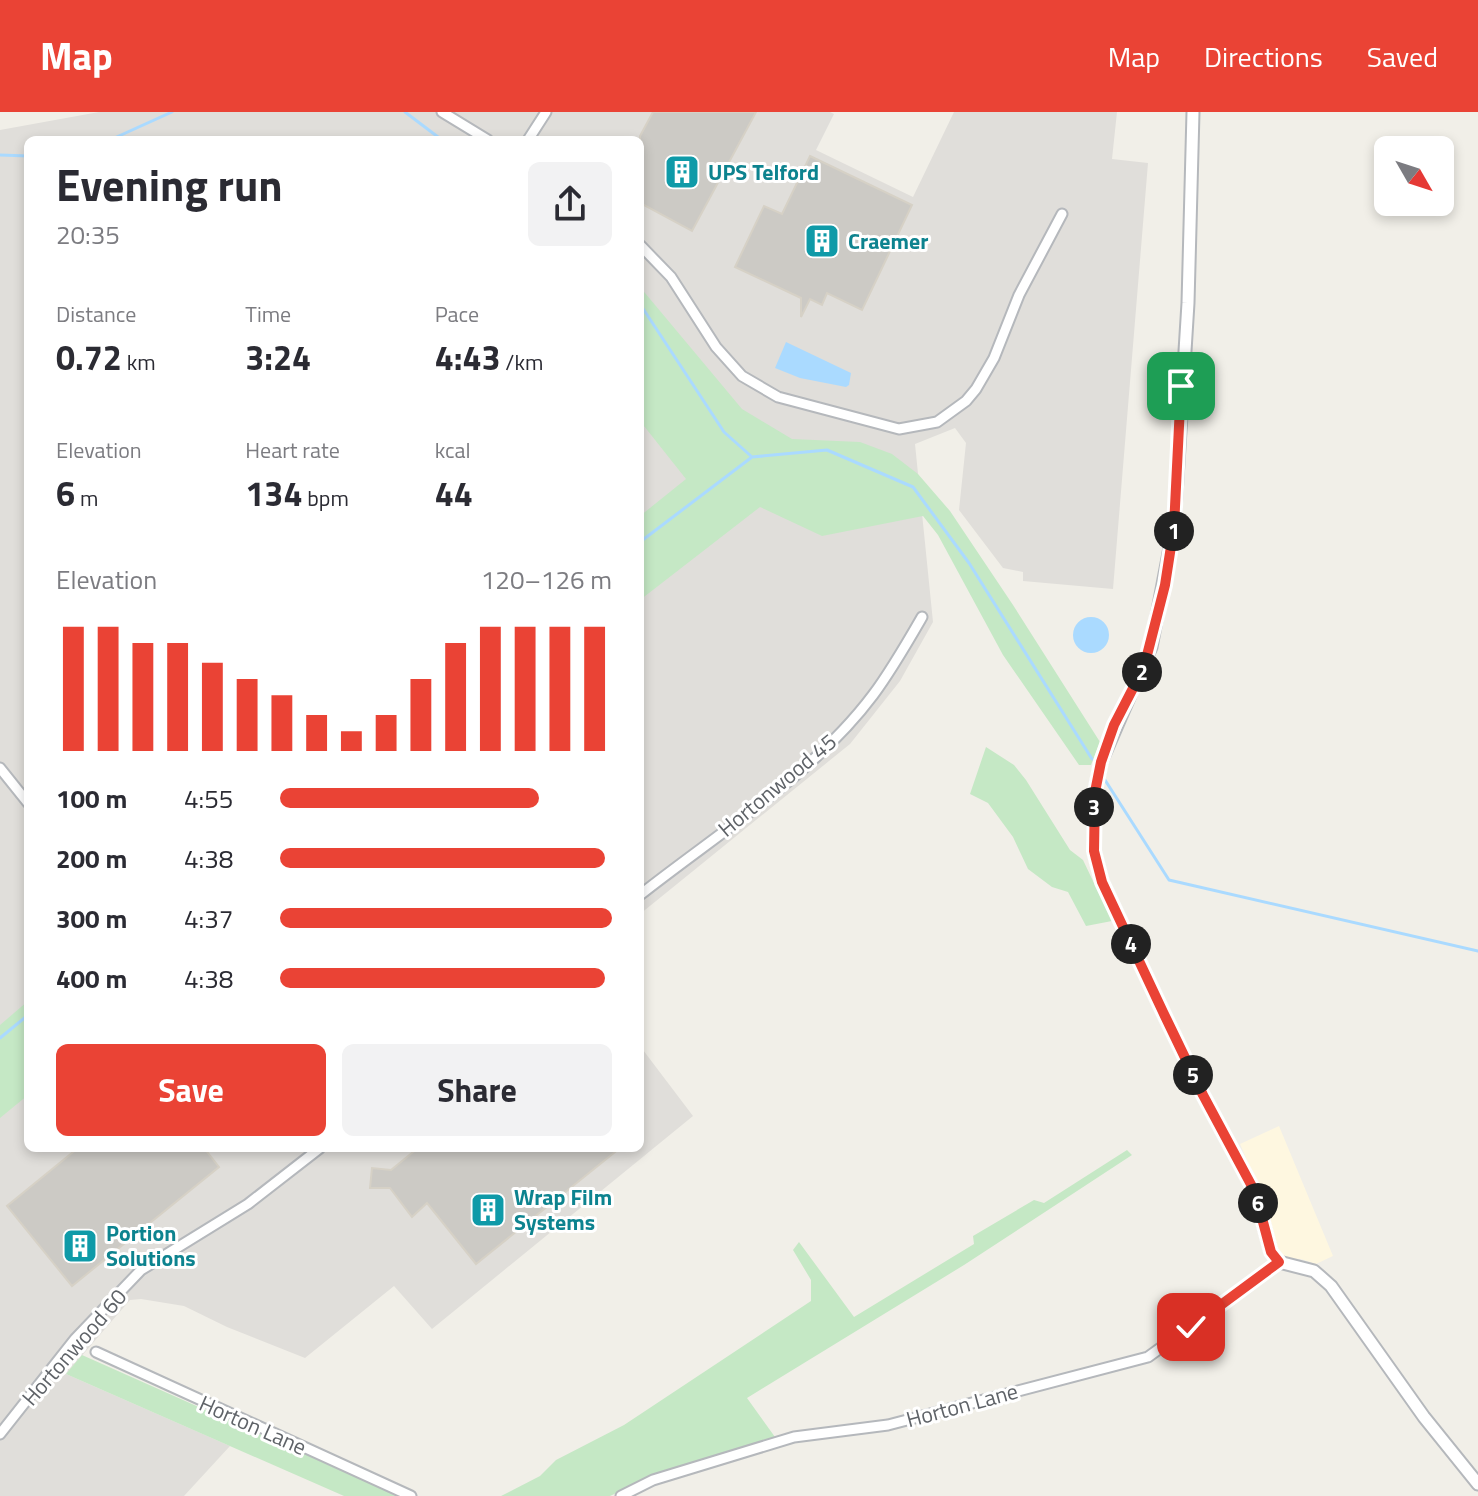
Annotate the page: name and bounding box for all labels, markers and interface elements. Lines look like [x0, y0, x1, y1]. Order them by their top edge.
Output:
text: Map [40, 27, 113, 85]
text: Map [1108, 35, 1160, 78]
text: Directions [1204, 35, 1323, 78]
text: Saved [1367, 35, 1438, 78]
north arrow [1374, 136, 1454, 216]
map controls [1374, 136, 1454, 216]
text: Evening run [56, 151, 283, 218]
building icon: UPS Telford [663, 153, 701, 191]
place label: UPS Telford [708, 155, 819, 189]
button: share [528, 162, 612, 246]
text: 20:35 [56, 215, 120, 254]
building icon: Craemer [803, 222, 841, 260]
place label: Craemer [848, 224, 928, 258]
text: Distance [56, 297, 136, 331]
text: Time [245, 297, 291, 331]
text: Pace [435, 297, 479, 331]
text: 0.72 [56, 331, 122, 383]
text: 3:24 [245, 331, 311, 383]
text: 4:43 [435, 331, 500, 383]
text: km [122, 345, 156, 379]
text: /km [500, 345, 543, 379]
pin [1147, 352, 1215, 420]
icon: arrive [1159, 364, 1203, 408]
text: Elevation [56, 433, 142, 467]
text: Heart rate [245, 433, 340, 467]
text: kcal [435, 433, 471, 467]
text: 6 [56, 467, 75, 519]
text: 134 [245, 467, 302, 519]
text: 44 [435, 467, 473, 519]
text: m [75, 481, 98, 515]
text: bpm [302, 481, 349, 515]
pin: 1 [1154, 511, 1194, 551]
text: 1 [1168, 514, 1180, 548]
text: Elevation [56, 560, 157, 599]
text: 120–126 m [481, 560, 612, 599]
pin: 2 [1122, 652, 1162, 692]
text: 2 [1136, 655, 1148, 689]
street label: Hortonwood 45 [710, 725, 844, 845]
text: 100 m [56, 779, 127, 818]
text: 4:55 [184, 779, 233, 818]
pin: 3 [1074, 787, 1114, 827]
text: 3 [1088, 790, 1100, 824]
text: 200 m [56, 839, 127, 878]
text: 4:38 [184, 839, 233, 878]
text: 300 m [56, 899, 127, 938]
text: 4:37 [184, 899, 233, 938]
pin: 4 [1111, 924, 1151, 964]
text: 4 [1125, 927, 1137, 961]
text: 400 m [56, 959, 127, 998]
text: 4:38 [184, 959, 233, 998]
button: Save [56, 1044, 326, 1136]
button: Share [342, 1044, 612, 1136]
pin: 5 [1173, 1055, 1213, 1095]
text: 5 [1187, 1058, 1199, 1092]
place label: Wrap Film Systems [514, 1180, 612, 1239]
pin: 6 [1238, 1183, 1278, 1223]
text: 6 [1252, 1186, 1264, 1220]
building icon: Wrap Film Systems [469, 1191, 507, 1229]
place label: Portion Solutions [106, 1216, 196, 1275]
building icon: Portion Solutions [61, 1227, 99, 1265]
street label: Hortonwood 60 [13, 1281, 135, 1413]
pin [1157, 1293, 1225, 1361]
icon: check [1169, 1305, 1213, 1349]
street label: Horton Lane [902, 1374, 1022, 1436]
street label: Horton Lane [194, 1386, 312, 1464]

